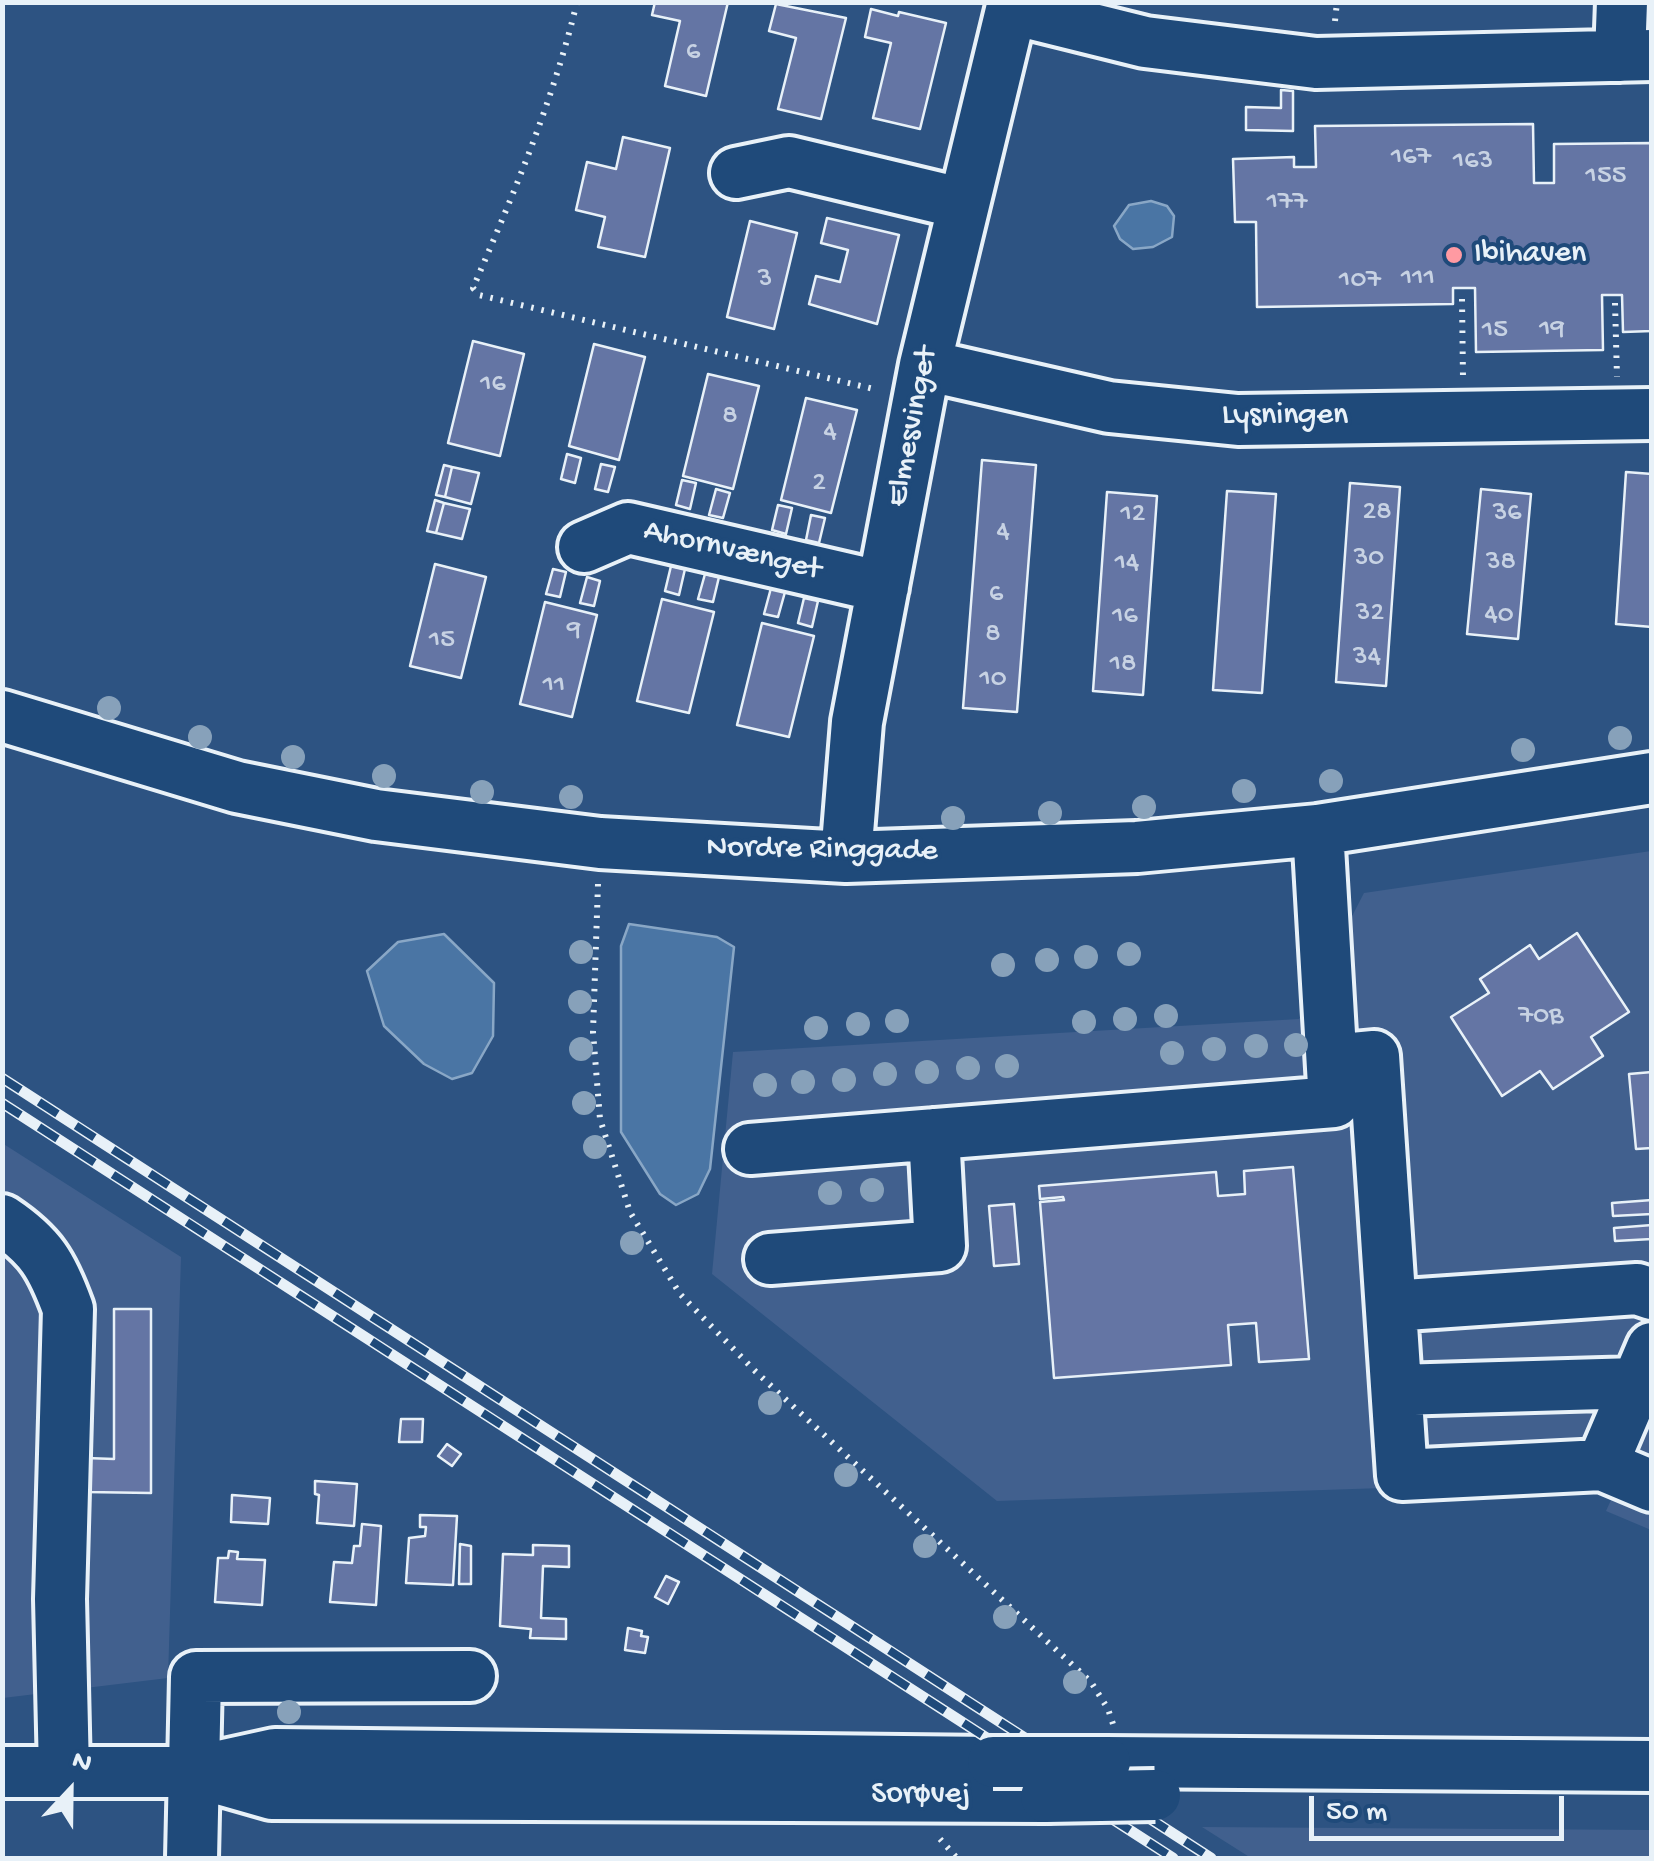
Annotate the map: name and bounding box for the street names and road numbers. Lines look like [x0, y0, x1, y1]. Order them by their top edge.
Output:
street label: Elmesvinget [880, 344, 948, 510]
street label: Lysningen [1222, 398, 1348, 436]
street label: Ahornvænget [640, 513, 824, 591]
street label: Nordre Ringgade [706, 830, 938, 872]
street label: Sorøvej [871, 1777, 971, 1815]

